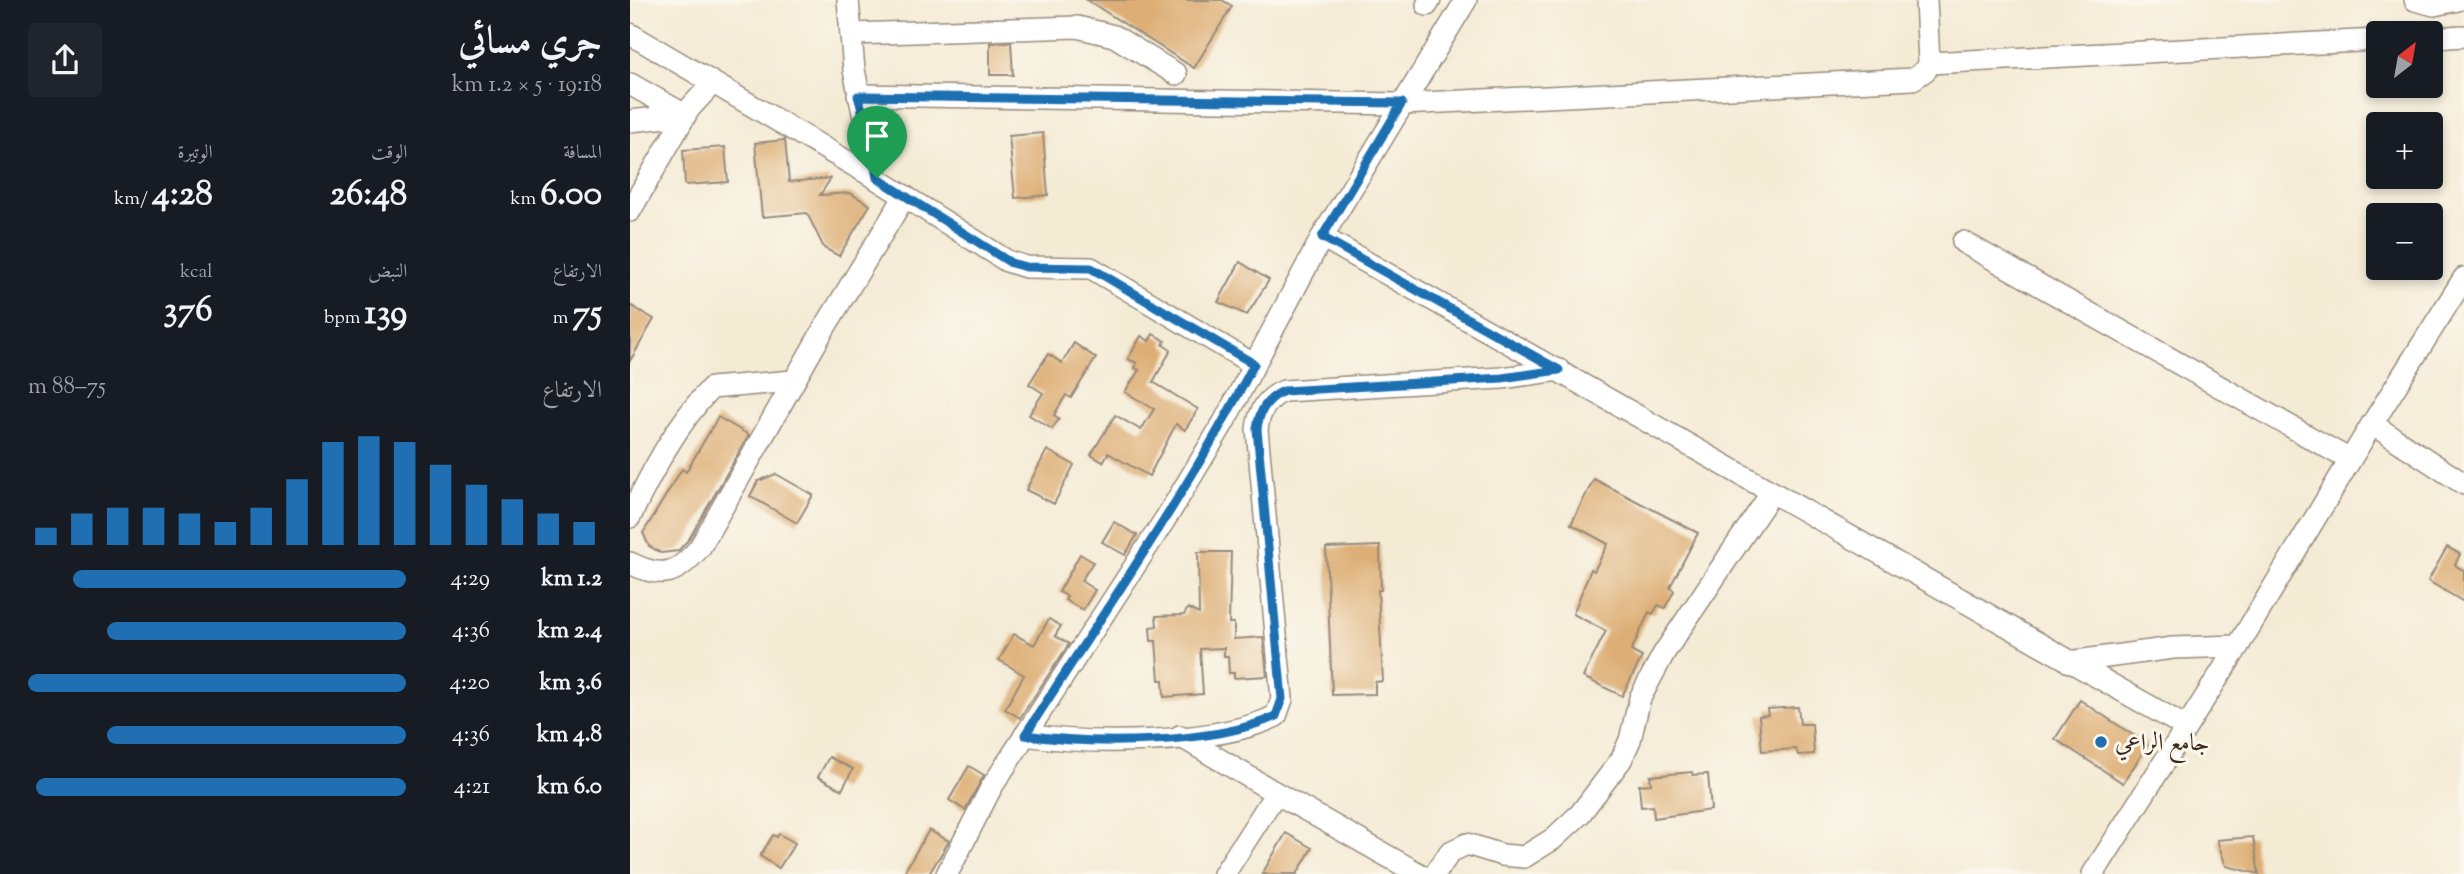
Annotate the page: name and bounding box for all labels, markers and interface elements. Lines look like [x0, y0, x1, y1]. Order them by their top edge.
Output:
text: جري مسائي [459, 16, 602, 70]
north arrow [2366, 21, 2443, 98]
map controls [2366, 21, 2443, 280]
button: share [28, 23, 102, 97]
text: 19:18 · 5 × 1.2 km [452, 69, 602, 102]
pin [847, 106, 907, 178]
button: + [2366, 112, 2443, 189]
icon: arrive [858, 117, 896, 155]
text: الوتيرة [178, 140, 213, 167]
text: الوقت [371, 140, 407, 167]
text: المسافة [563, 140, 602, 167]
text: 4:28 [152, 170, 213, 221]
text: 26:48 [330, 170, 407, 221]
text: 6.00 [540, 170, 602, 221]
text: /km [114, 186, 152, 213]
text: km [510, 186, 540, 213]
button: − [2366, 203, 2443, 280]
text: kcal [180, 259, 213, 286]
text: النبض [368, 259, 407, 286]
text: الارتفاع [553, 259, 602, 286]
text: 376 [164, 286, 213, 337]
text: 139 [365, 289, 407, 340]
text: 75 [572, 289, 602, 340]
text: bpm [324, 305, 365, 332]
text: m [553, 305, 572, 332]
text: 75–88 m [28, 371, 106, 404]
text: الارتفاع [542, 375, 602, 408]
text: 4:29 [450, 563, 490, 596]
text: 1.2 km [541, 563, 602, 596]
text: 4:36 [452, 615, 490, 648]
text: 2.4 km [537, 615, 602, 648]
text: 4:20 [449, 667, 490, 700]
text: 3.6 km [539, 667, 602, 700]
text: 4:36 [452, 719, 490, 752]
text: 4.8 km [537, 719, 602, 752]
place label: جامع الراعي [2115, 727, 2210, 764]
marker: جامع الراعي [2093, 734, 2109, 750]
text: 4:21 [454, 771, 490, 804]
text: 6.0 km [537, 771, 602, 804]

